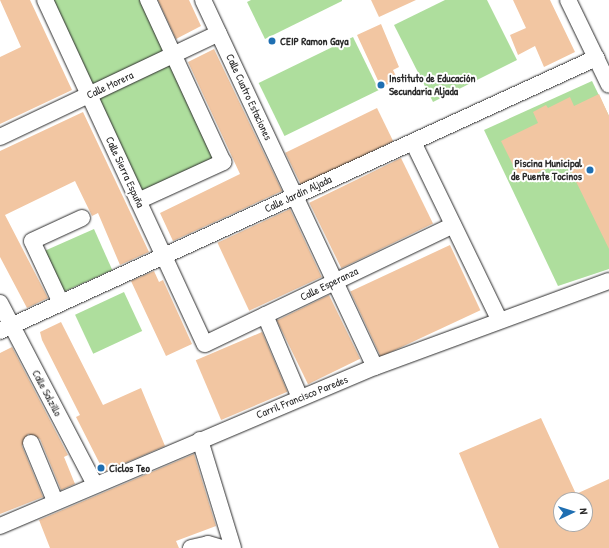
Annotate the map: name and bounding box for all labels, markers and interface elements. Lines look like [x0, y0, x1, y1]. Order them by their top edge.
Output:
place label: CEIP Ramon Gaya [280, 34, 349, 48]
marker: CEIP Ramon Gaya [267, 36, 277, 46]
street label: Calle Cuatro Estaciones [223, 52, 275, 142]
street label: Calle Morera [84, 68, 136, 102]
place label: Instituto de Educación Secundaria Aljada [389, 72, 475, 98]
marker: Instituto de Educación Secundaria Aljada [376, 80, 386, 90]
street label: Calle Sierra Espuña [103, 134, 147, 210]
place label: Piscina Municipal de Puente Tocinos [511, 157, 582, 183]
marker: Piscina Municipal de Puente Tocinos [585, 165, 595, 175]
street label: Calle Jardín Aljada [262, 173, 334, 215]
street label: Calle Esperanza [298, 264, 360, 304]
street label: Calle Salzillo [29, 368, 65, 418]
street label: Carril Francisco Paredes [254, 373, 350, 421]
place label: Ciclos Teo [109, 461, 150, 475]
marker: Ciclos Teo [96, 463, 106, 473]
north arrow [553, 492, 593, 532]
text: N [577, 508, 591, 515]

